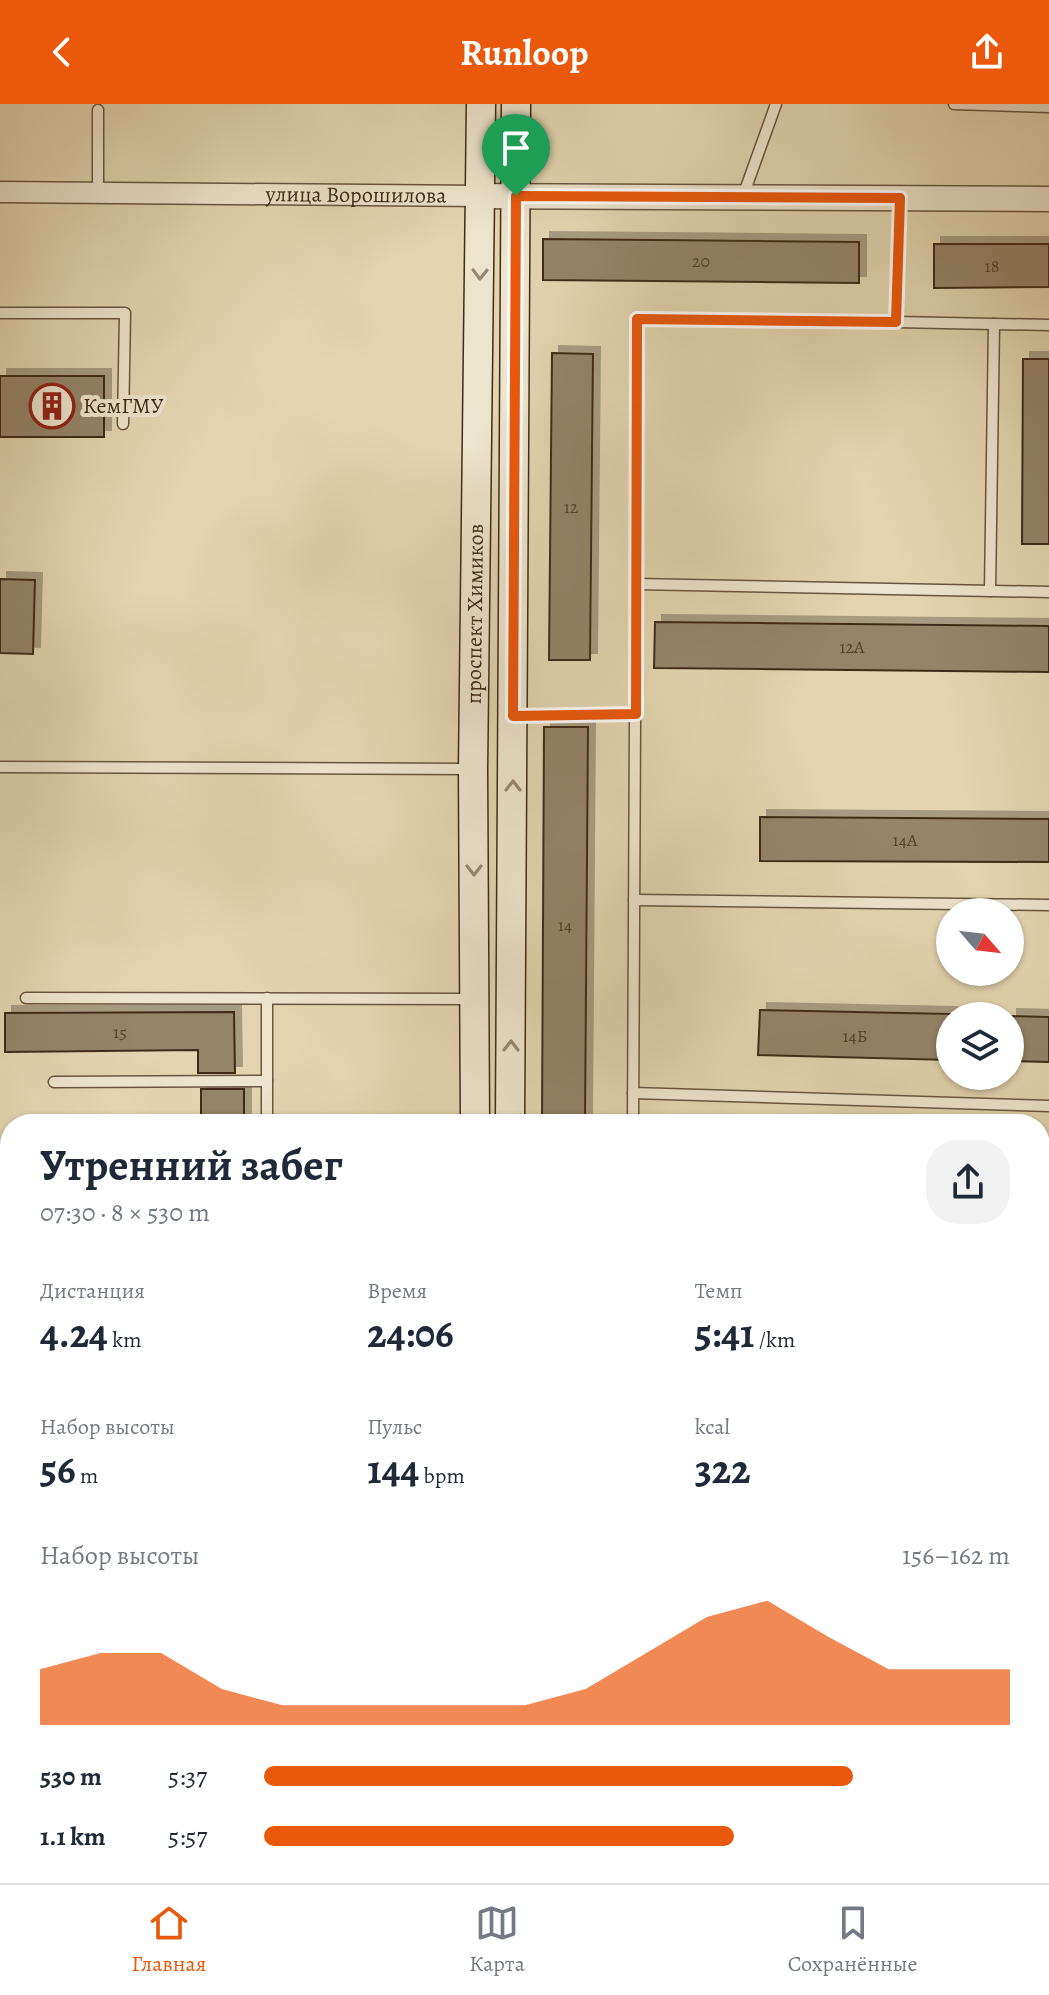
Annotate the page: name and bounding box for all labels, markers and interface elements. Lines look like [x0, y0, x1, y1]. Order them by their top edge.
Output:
text: Runloop [460, 28, 589, 77]
icon: back [40, 30, 84, 74]
icon: share [965, 30, 1009, 74]
pin [482, 114, 550, 196]
icon: arrive [494, 126, 538, 170]
street label: улица Ворошилова [264, 179, 447, 211]
house number: 20 [692, 249, 710, 273]
house number: 18 [985, 254, 999, 278]
one-way arrow [471, 268, 489, 281]
building icon: КемГМУ [28, 382, 76, 430]
place label: КемГМУ [83, 391, 164, 421]
house number: 12 [564, 495, 579, 519]
street label: проспект Химиков [459, 524, 491, 704]
house number: 12А [839, 635, 865, 659]
one-way arrow [504, 779, 522, 792]
house number: 14А [893, 828, 918, 852]
one-way arrow [465, 864, 482, 877]
north arrow [936, 898, 1024, 986]
map controls [936, 898, 1024, 1090]
house number: 14 [558, 913, 572, 937]
button: layers [936, 1002, 1024, 1090]
house number: 15 [113, 1020, 127, 1044]
house number: 14Б [842, 1024, 868, 1048]
one-way arrow [502, 1039, 520, 1052]
text: Утренний забег [40, 1135, 343, 1195]
button: share [926, 1140, 1010, 1224]
text: 07:30 · 8 × 530 m [40, 1195, 210, 1230]
text: Дистанция [40, 1276, 145, 1306]
text: Время [367, 1276, 427, 1306]
text: Темп [695, 1276, 743, 1306]
text: 4.24 [40, 1306, 108, 1361]
text: 24:06 [367, 1306, 454, 1361]
text: 5:41 [695, 1306, 754, 1361]
text: km [108, 1325, 142, 1355]
text: /km [754, 1325, 795, 1355]
text: Набор высоты [40, 1412, 175, 1442]
text: Пульс [367, 1412, 422, 1442]
text: kcal [695, 1412, 730, 1442]
text: 56 [40, 1442, 76, 1497]
text: 144 [367, 1442, 419, 1497]
text: 322 [695, 1442, 751, 1497]
text: m [76, 1461, 98, 1491]
text: bpm [419, 1461, 465, 1491]
text: Набор высоты [40, 1538, 199, 1573]
text: 156–162 m [902, 1538, 1010, 1573]
text: 530 m [40, 1759, 102, 1794]
text: 5:37 [168, 1759, 207, 1794]
text: 1.1 km [40, 1819, 106, 1854]
text: 5:57 [168, 1819, 207, 1854]
tab: Главная [131, 1901, 206, 1979]
tab: Карта [469, 1901, 525, 1979]
tab: Сохранённые [788, 1901, 917, 1979]

